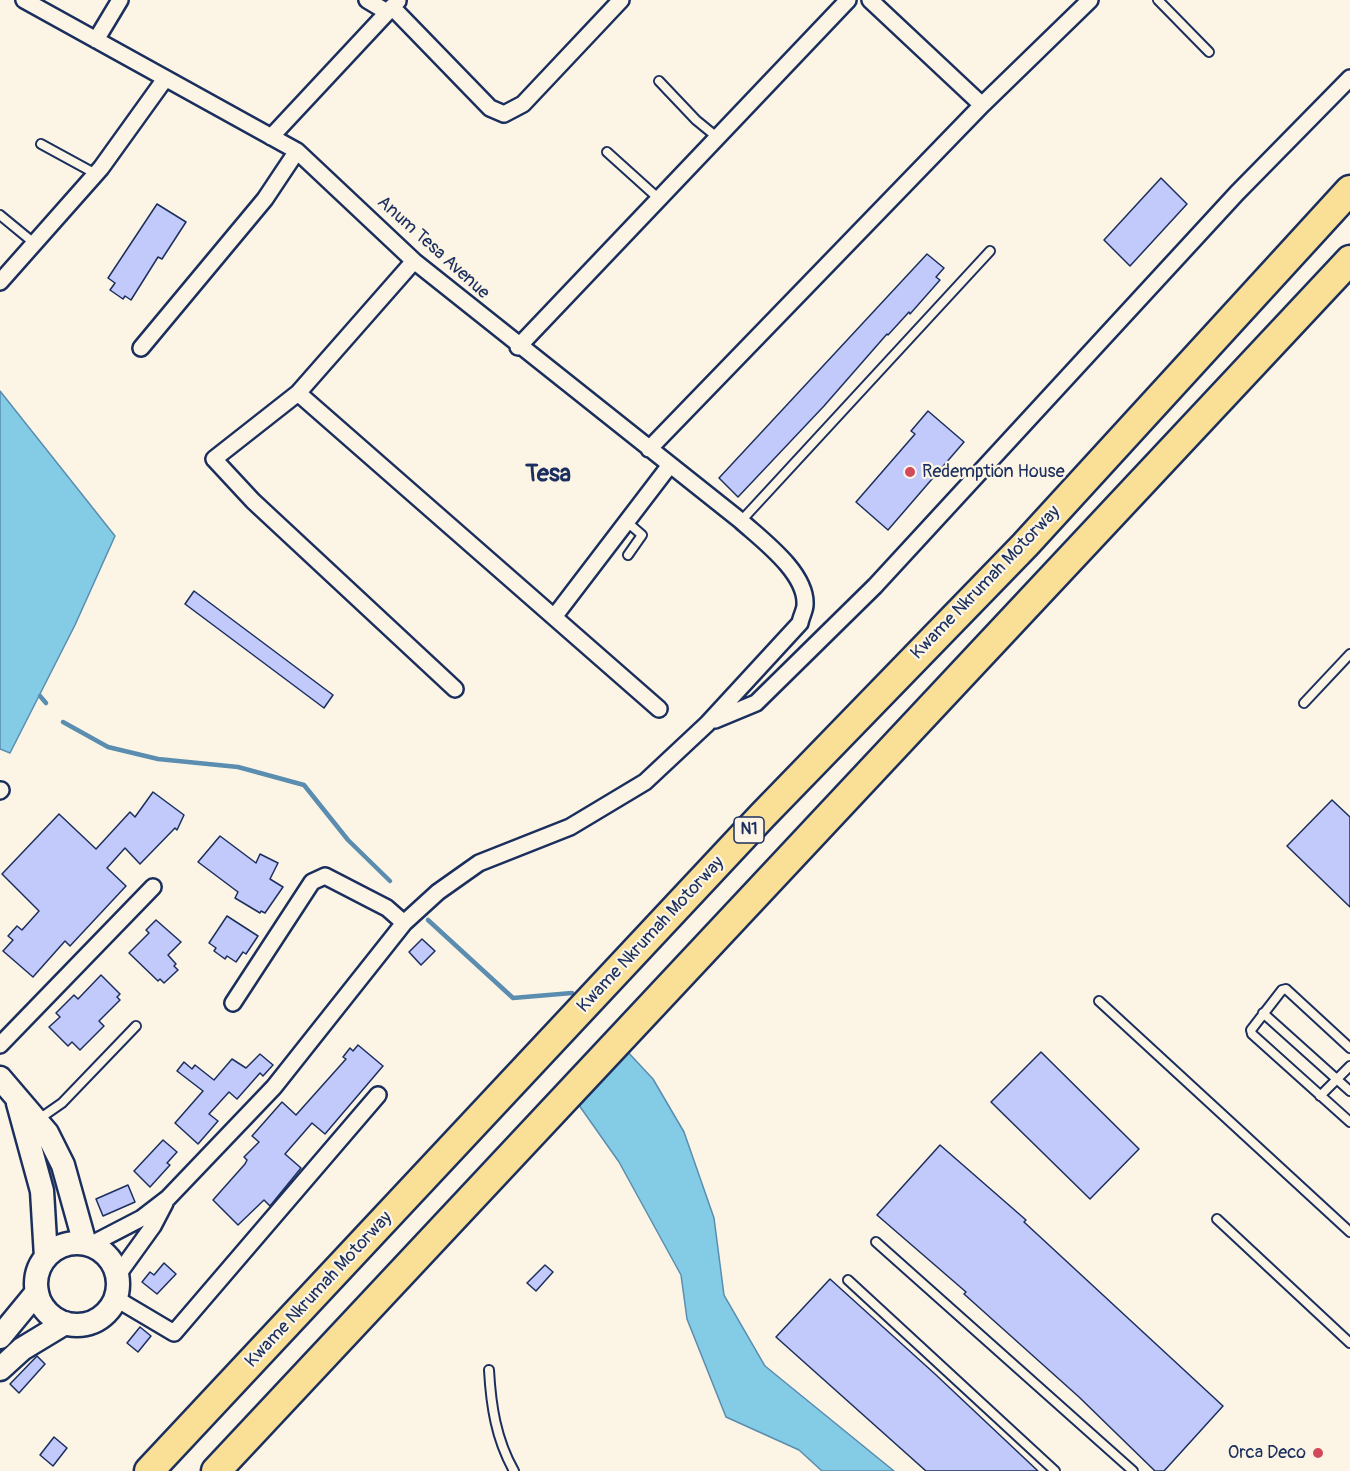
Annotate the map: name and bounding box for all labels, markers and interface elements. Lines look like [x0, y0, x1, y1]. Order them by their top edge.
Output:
street label: Anum Tesa Avenue [372, 192, 494, 304]
district label: Tesa [525, 461, 571, 489]
place label: Redemption House [922, 461, 1065, 483]
marker: Redemption House [903, 465, 917, 479]
street label: Kwame Nkrumah Motorway [907, 502, 1065, 664]
road number: N1 [734, 817, 764, 843]
street label: Kwame Nkrumah Motorway [573, 852, 729, 1018]
street label: Kwame Nkrumah Motorway [241, 1207, 397, 1373]
place label: Orca Deco [1228, 1442, 1306, 1464]
marker: Orca Deco [1311, 1446, 1325, 1460]

